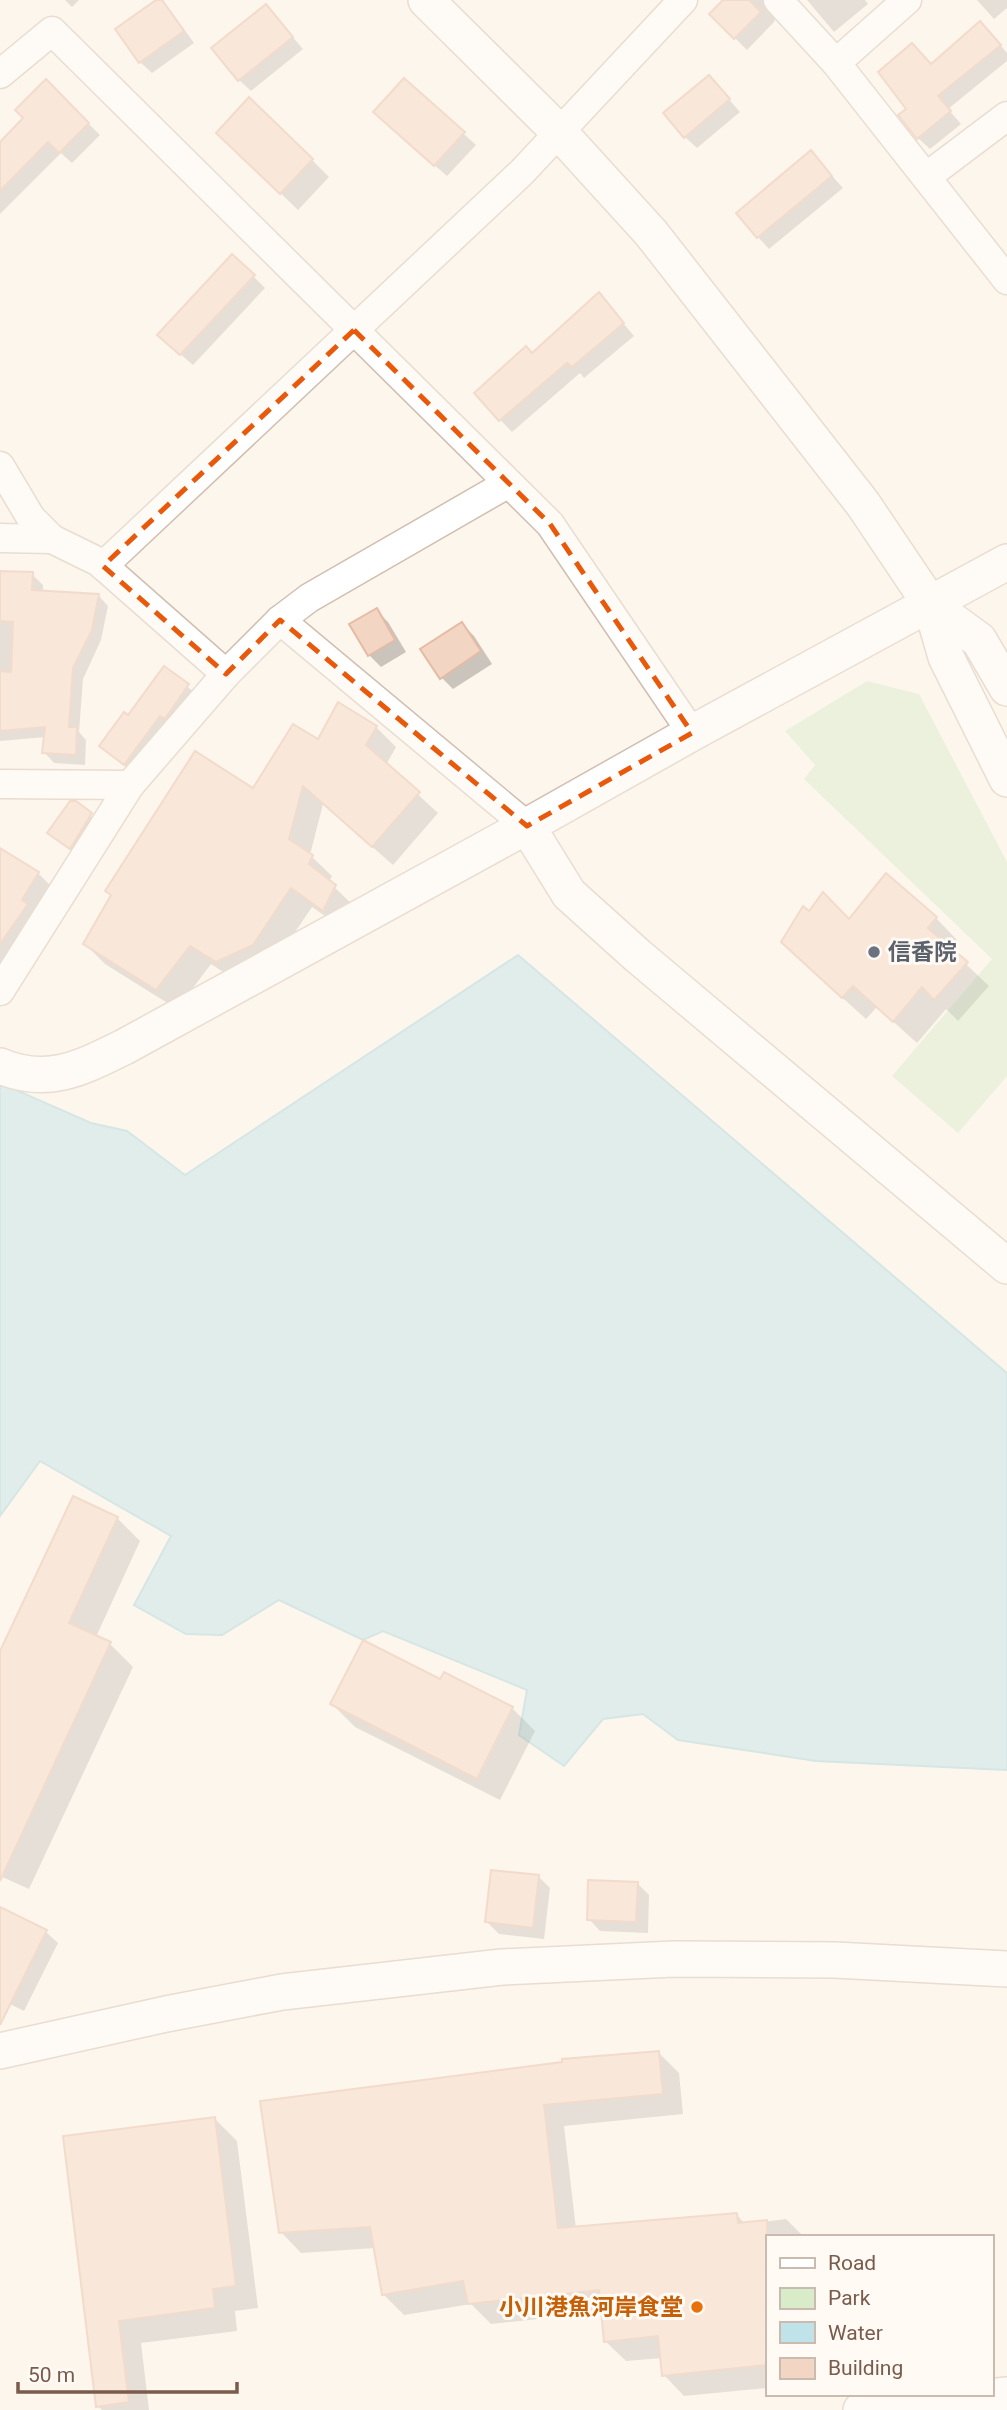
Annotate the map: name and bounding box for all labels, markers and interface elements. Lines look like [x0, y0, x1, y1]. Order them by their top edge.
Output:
place label: 信香院 [888, 939, 957, 966]
marker: 信香院 [866, 944, 882, 960]
legend [766, 2235, 993, 2396]
text: Road [828, 2251, 876, 2275]
text: Park [828, 2286, 871, 2310]
place label: 小川港魚河岸食堂 [499, 2294, 683, 2321]
marker: 小川港魚河岸食堂 [689, 2299, 705, 2315]
text: Water [828, 2321, 883, 2345]
scale bar [18, 2350, 236, 2394]
text: Building [828, 2356, 903, 2380]
text: 50 m [28, 2363, 75, 2387]

